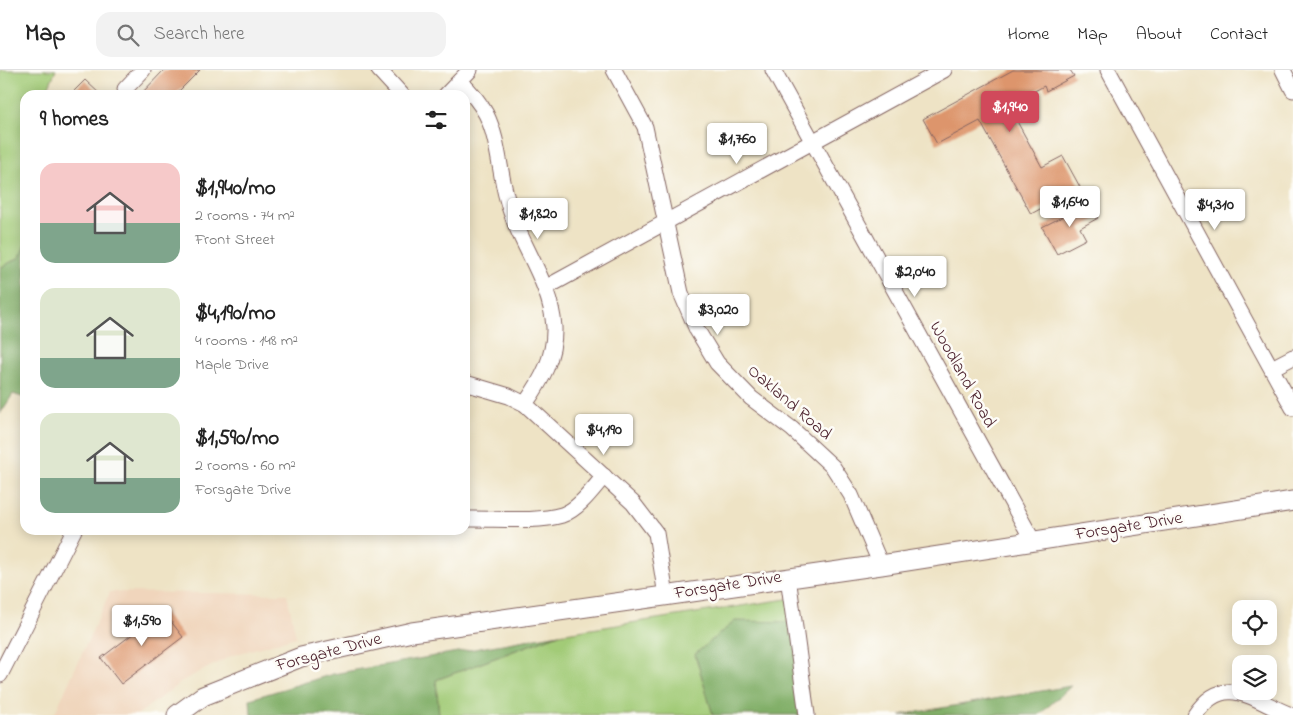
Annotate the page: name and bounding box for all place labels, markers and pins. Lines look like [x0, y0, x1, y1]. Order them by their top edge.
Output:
pin: $1,940 [969, 90, 1051, 133]
pin: $1,760 [696, 122, 778, 165]
pin: $1,640 [1029, 186, 1111, 228]
pin: $4,310 [1174, 189, 1256, 231]
pin: $1,820 [497, 198, 579, 240]
pin: $2,040 [874, 256, 956, 298]
pin: $3,020 [677, 294, 759, 336]
pin: $4,190 [563, 414, 645, 456]
pin: $1,590 [101, 604, 183, 647]

